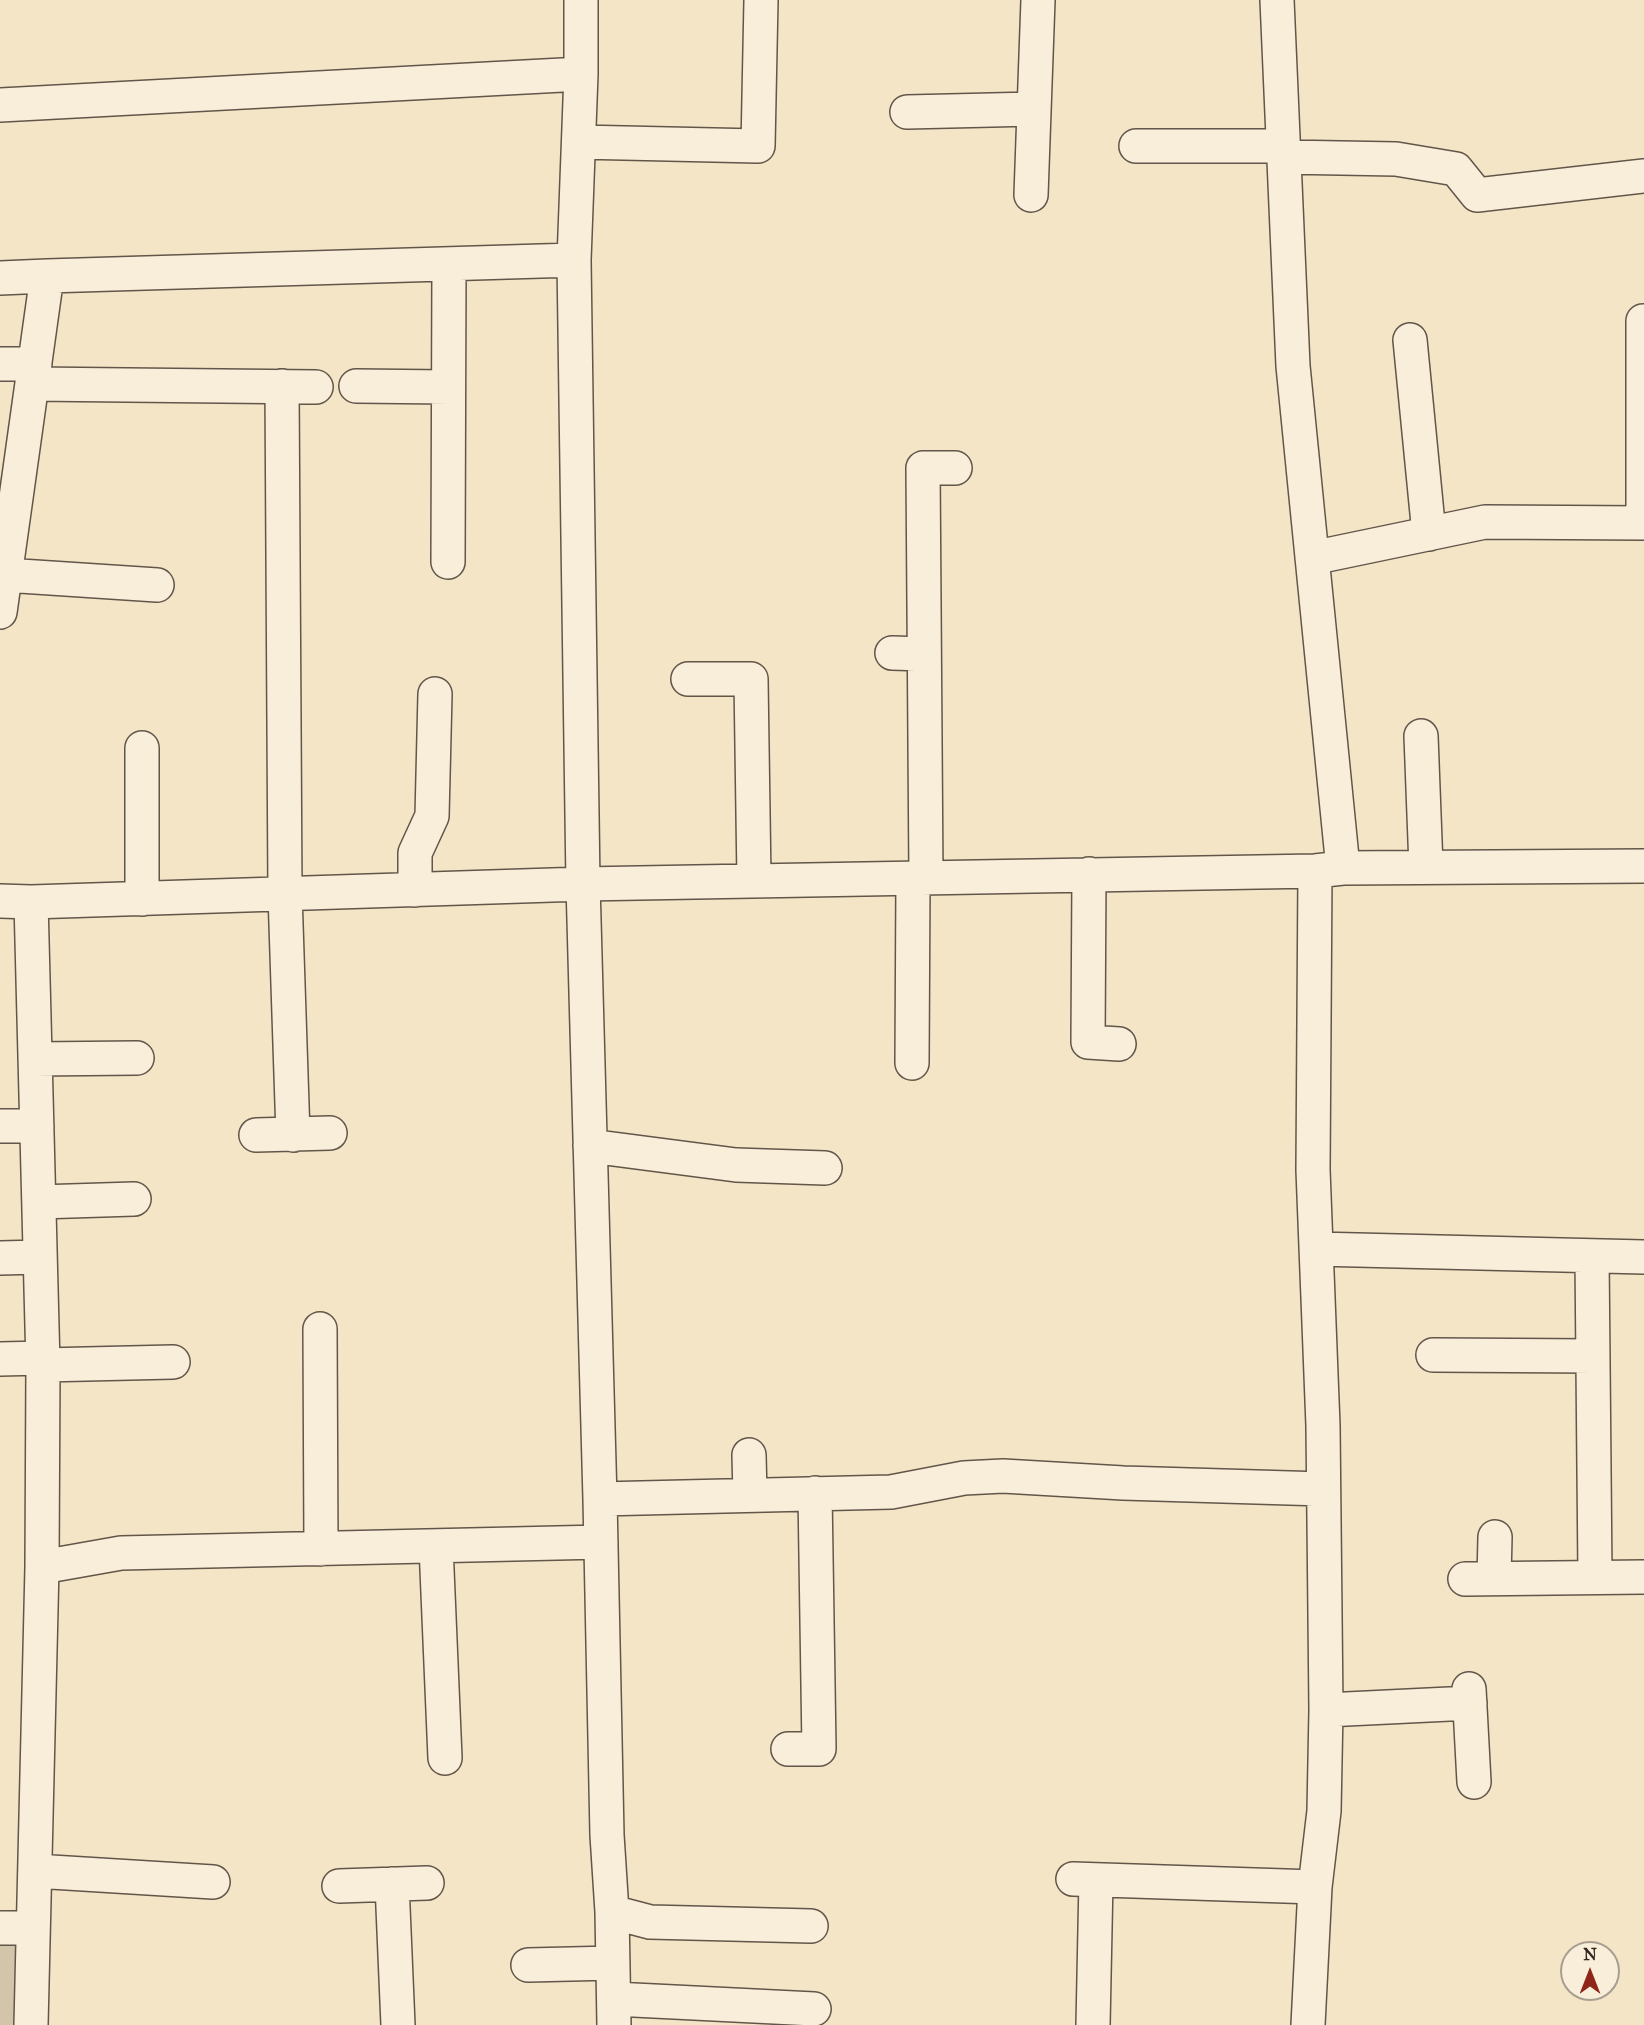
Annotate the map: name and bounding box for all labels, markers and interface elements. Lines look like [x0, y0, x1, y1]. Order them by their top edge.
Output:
north arrow [1560, 1941, 1620, 2001]
text: N [1583, 1945, 1597, 1964]

